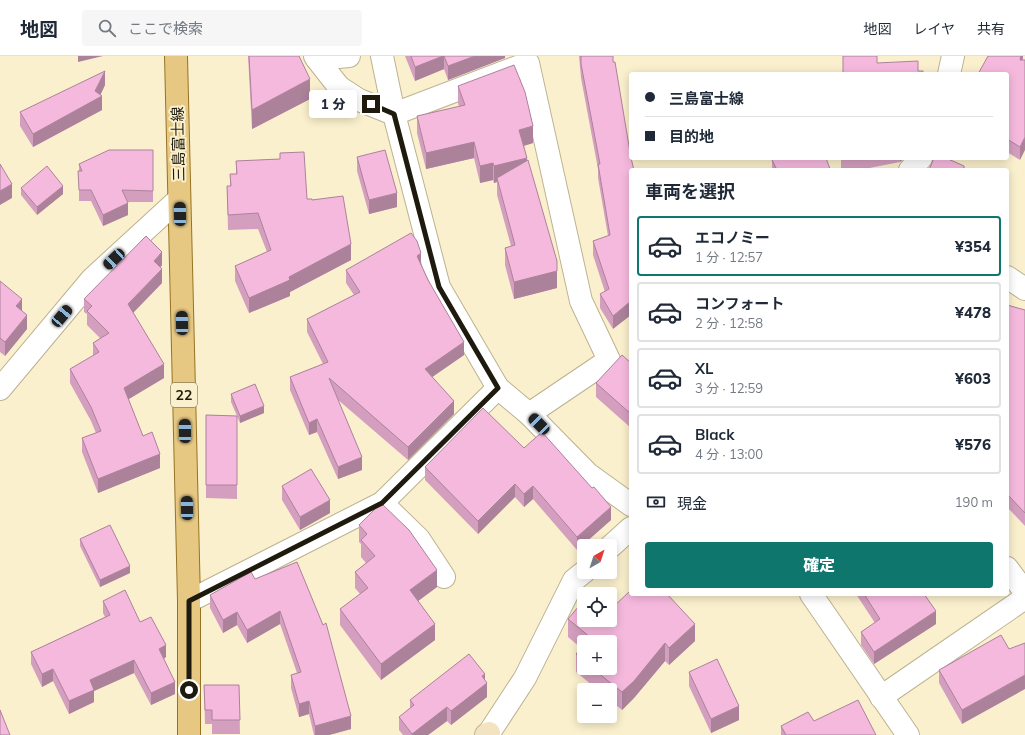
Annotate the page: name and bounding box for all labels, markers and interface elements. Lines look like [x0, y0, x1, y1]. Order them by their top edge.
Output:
search box [82, 10, 362, 46]
text: 地図 [20, 17, 58, 41]
icon: search [96, 17, 118, 39]
text: ここで検索 [128, 19, 203, 38]
text: 地図 [863, 20, 891, 38]
text: レイヤ [913, 20, 955, 38]
text: 共有 [977, 20, 1005, 38]
text: 三島富士線 [669, 89, 744, 108]
callout: 1 分 [309, 90, 357, 118]
route end [362, 95, 380, 113]
text: 1 分 [321, 96, 345, 112]
street label: 三島富士線 [168, 106, 188, 182]
text: 目的地 [669, 127, 714, 146]
text: 車両を選択 [645, 180, 735, 203]
car [174, 202, 186, 226]
icon: car [647, 228, 683, 264]
text: エコノミー [695, 228, 770, 247]
text: ¥354 [955, 237, 991, 256]
car [101, 246, 127, 272]
text: 1 分 · 12:57 [695, 249, 763, 265]
icon: car [647, 294, 683, 330]
text: コンフォート [695, 294, 785, 313]
car [50, 303, 74, 329]
text: ¥478 [955, 303, 991, 322]
car [176, 311, 188, 335]
text: 2 分 · 12:58 [695, 315, 763, 331]
text: XL [695, 359, 713, 378]
icon: car [647, 360, 683, 396]
text: ¥603 [955, 369, 991, 388]
text: 3 分 · 12:59 [695, 380, 763, 396]
road number: 22 [171, 383, 197, 407]
car [526, 411, 552, 437]
car [179, 419, 191, 443]
text: Black [695, 425, 734, 444]
icon: car [647, 426, 683, 462]
text: ¥576 [955, 435, 991, 454]
text: 4 分 · 13:00 [695, 446, 763, 462]
icon: cash [645, 491, 667, 513]
text: 現金 [677, 494, 707, 513]
text: 190 m [955, 494, 993, 510]
car [181, 496, 193, 520]
north arrow [577, 539, 617, 579]
map controls [577, 539, 617, 723]
button: 確定 [645, 542, 993, 588]
button: locate [577, 587, 617, 627]
button: + [577, 635, 617, 675]
route start [180, 681, 198, 699]
button: − [577, 683, 617, 723]

